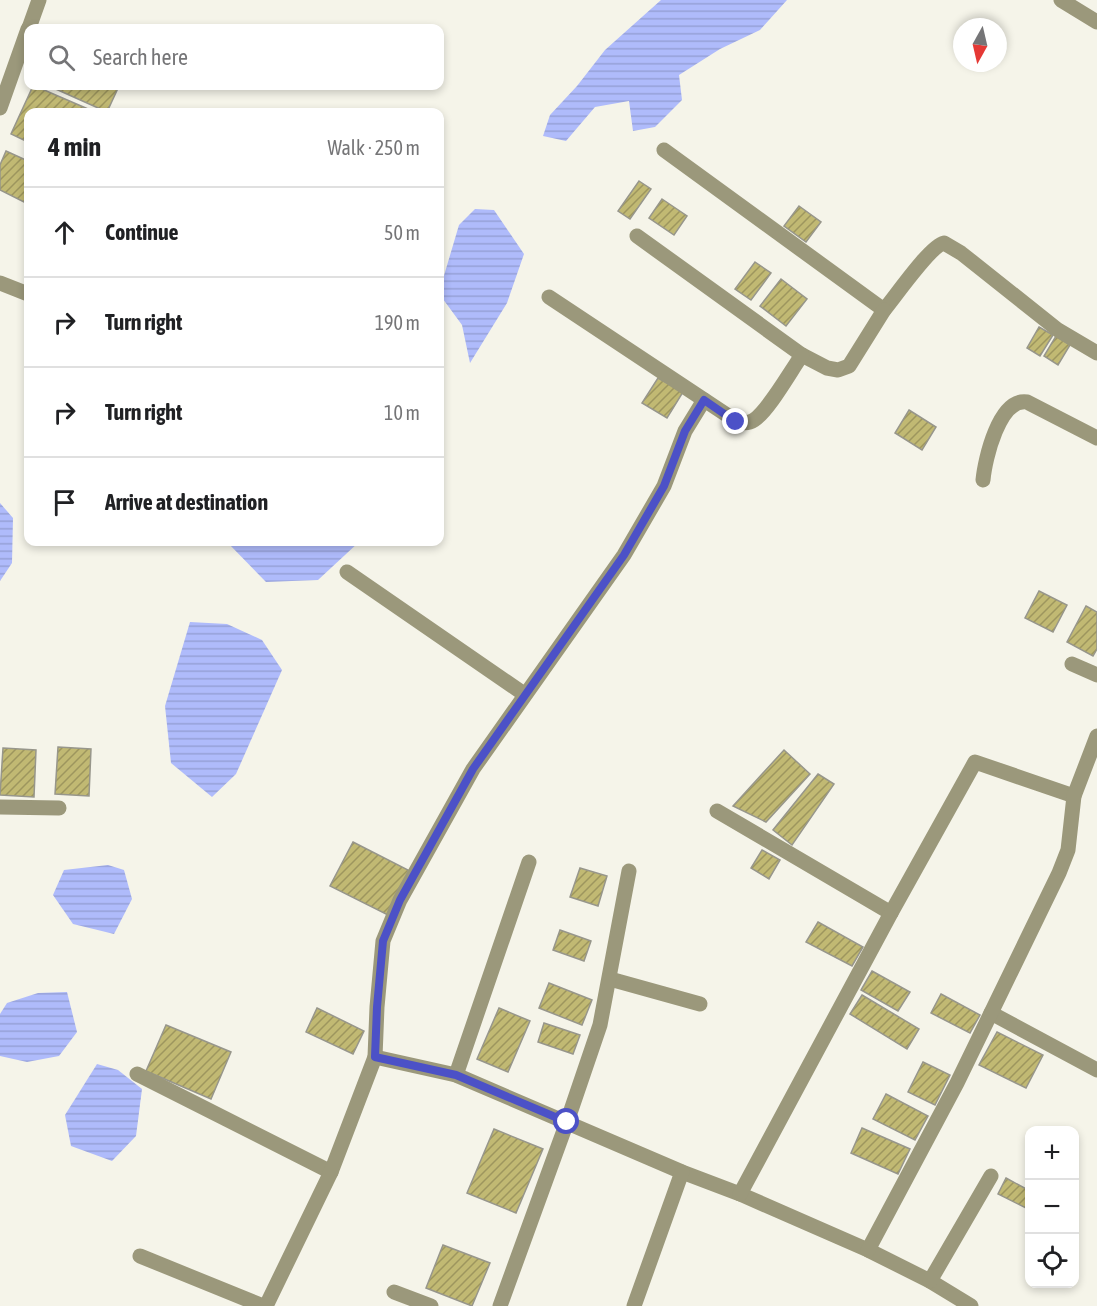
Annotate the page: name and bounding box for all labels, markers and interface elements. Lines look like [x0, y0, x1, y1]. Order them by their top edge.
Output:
north arrow [953, 18, 1007, 72]
search box [24, 24, 444, 90]
icon: search [45, 41, 78, 74]
text: Search here [93, 44, 188, 70]
text: 4 min [48, 132, 101, 162]
text: Walk · 250 m [328, 136, 420, 159]
icon: ahead [48, 216, 81, 249]
text: Continue [105, 219, 179, 245]
text: 50 m [384, 221, 420, 244]
icon: right [48, 306, 81, 339]
text: Turn right [105, 309, 182, 335]
text: 190 m [375, 311, 420, 334]
icon: right [48, 396, 81, 429]
text: Turn right [105, 399, 182, 425]
text: 10 m [384, 401, 420, 424]
route end [722, 408, 748, 434]
icon: arrive [48, 486, 81, 519]
text: Arrive at destination [105, 489, 268, 515]
route start [553, 1108, 579, 1134]
map controls [1025, 1126, 1079, 1288]
button: + [1025, 1126, 1079, 1180]
button: − [1025, 1180, 1079, 1234]
button: locate [1025, 1234, 1079, 1288]

